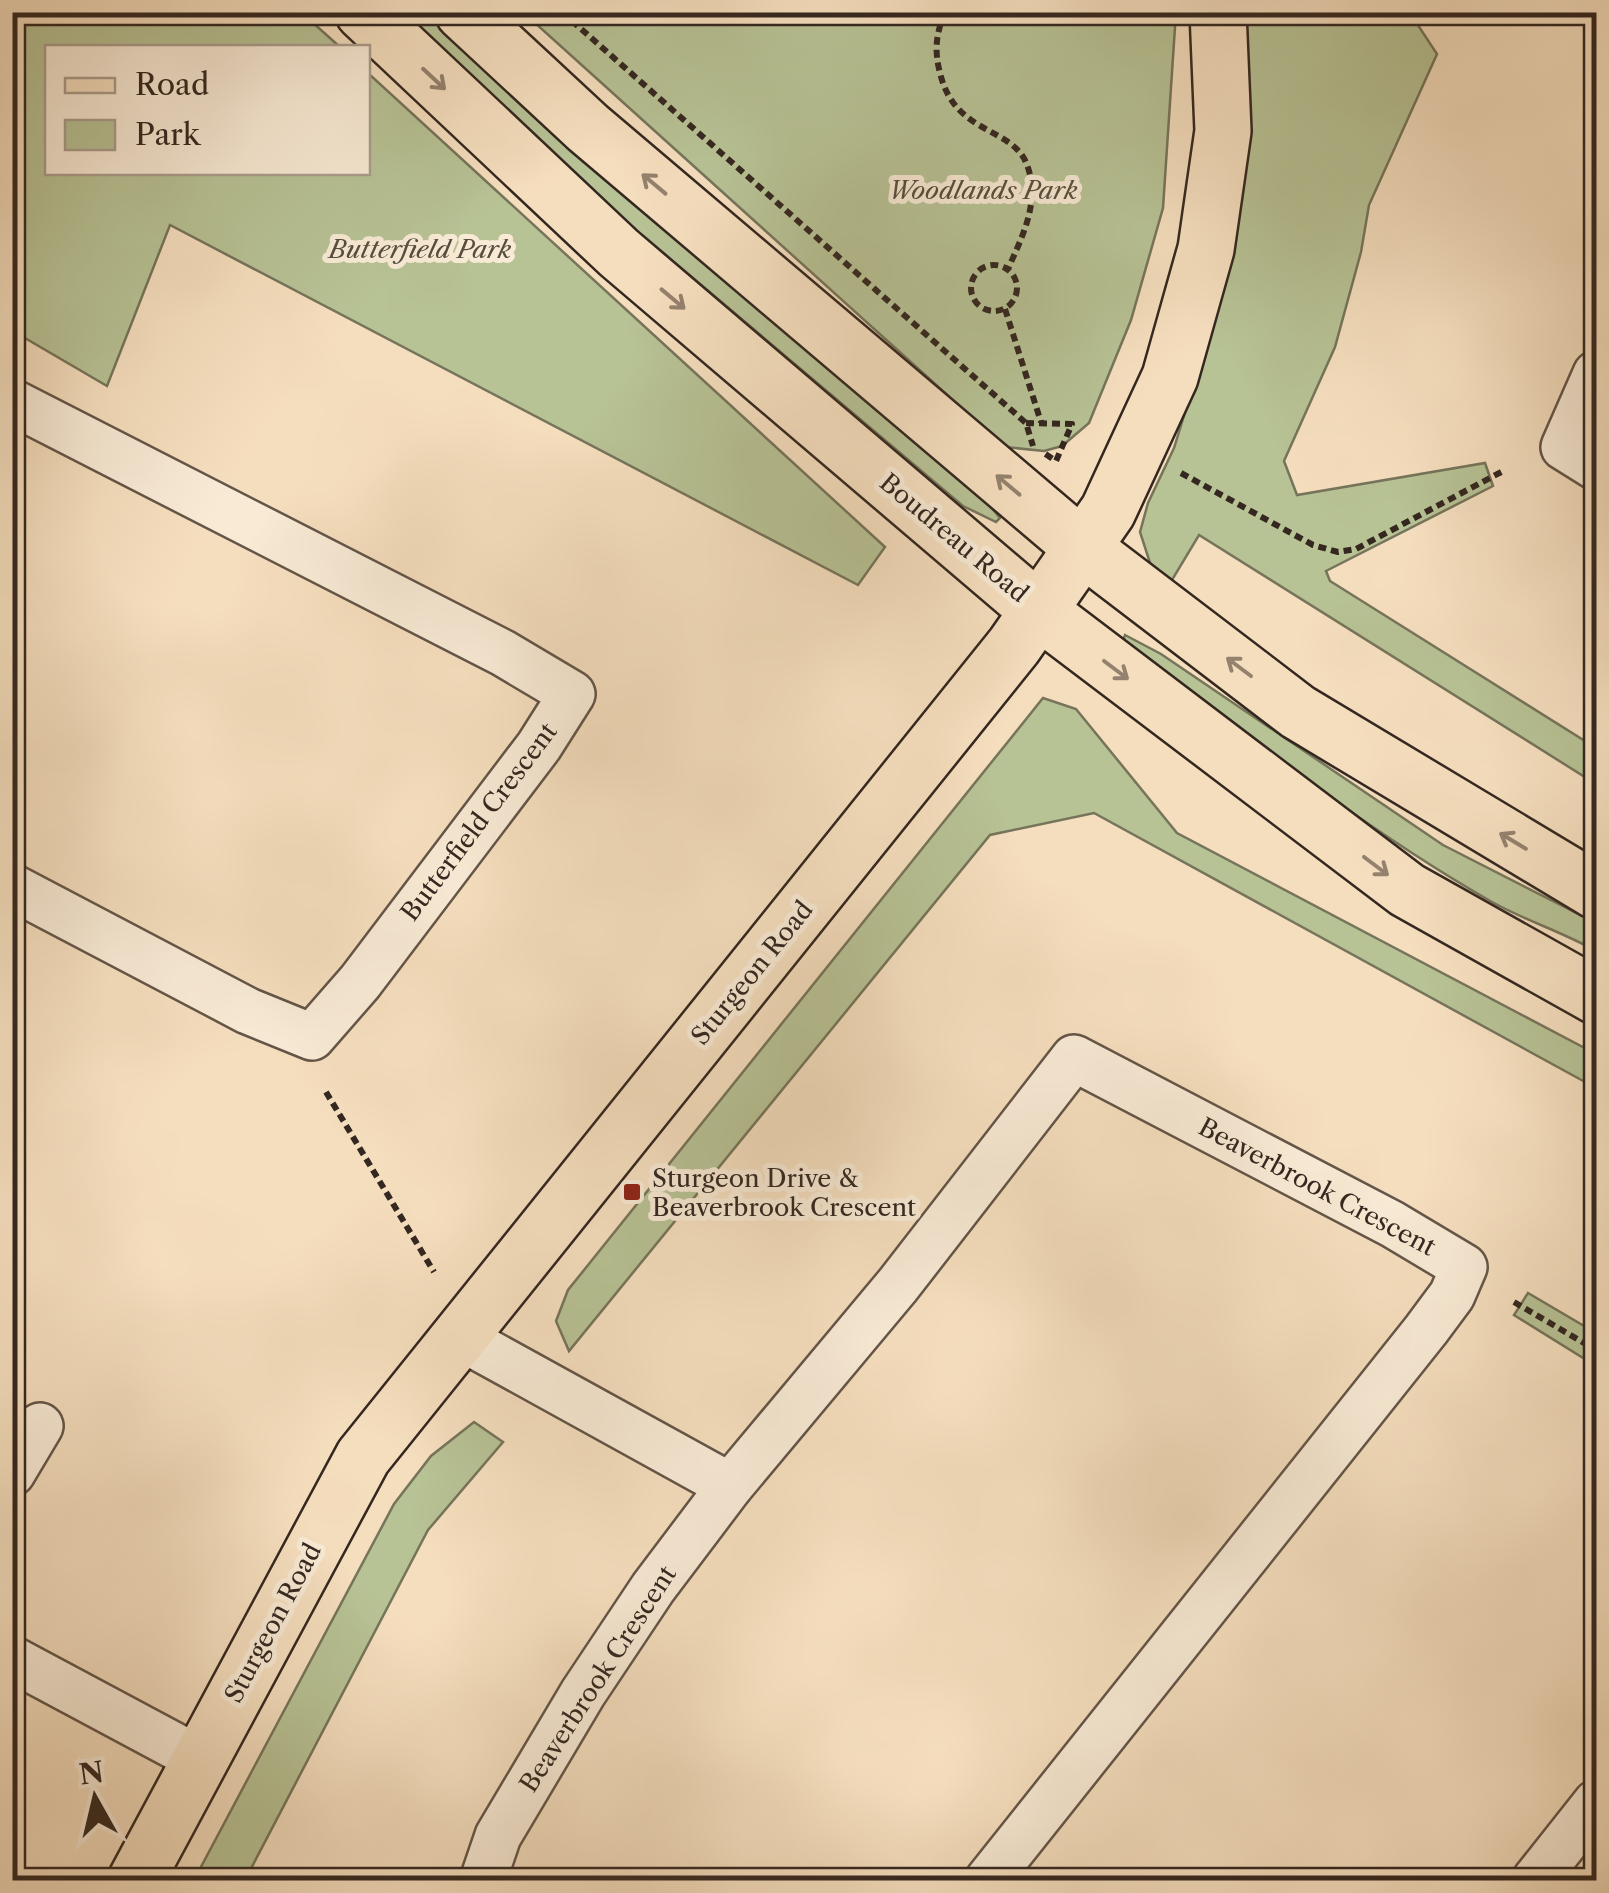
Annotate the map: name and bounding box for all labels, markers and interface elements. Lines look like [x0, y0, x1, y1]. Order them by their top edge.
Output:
legend [45, 45, 370, 175]
text: Road [135, 66, 209, 103]
one-way arrow [421, 67, 446, 90]
text: Park [135, 116, 202, 153]
one-way arrow [642, 172, 667, 195]
park label: Woodlands Park [889, 175, 1077, 206]
park label: Butterfield Park [327, 234, 511, 265]
one-way arrow [660, 288, 686, 310]
street label: Boudreau Road [873, 467, 1035, 609]
one-way arrow [996, 474, 1022, 496]
one-way arrow [1226, 657, 1253, 678]
one-way arrow [1102, 659, 1129, 680]
street label: Butterfield Crescent [394, 717, 564, 927]
one-way arrow [1499, 831, 1528, 851]
one-way arrow [1362, 856, 1389, 877]
street label: Sturgeon Road [685, 895, 819, 1051]
street label: Beaverbrook Crescent [1193, 1111, 1441, 1263]
place label: Sturgeon Drive & Beaverbrook Crescent [652, 1163, 916, 1223]
marker: Sturgeon Drive & Beaverbrook Crescent [621, 1181, 643, 1203]
street label: Sturgeon Road [218, 1538, 328, 1708]
street label: Beaverbrook Crescent [513, 1560, 683, 1798]
north arrow [45, 1748, 145, 1848]
text: N [77, 1755, 106, 1792]

